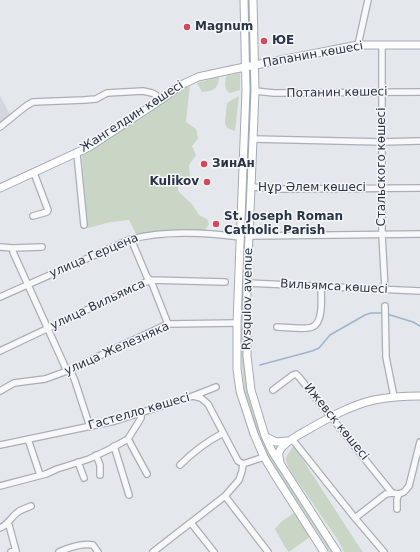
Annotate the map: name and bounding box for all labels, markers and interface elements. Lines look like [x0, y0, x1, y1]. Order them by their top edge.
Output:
place label: Magnum [195, 20, 253, 34]
marker: Magnum [182, 22, 192, 32]
place label: ЮЕ [272, 34, 294, 48]
marker: ЮЕ [259, 36, 269, 46]
street label: Папанин көшесі [262, 39, 364, 71]
street label: Жангелдин көшесі [78, 78, 186, 156]
street label: Потанин көшесі [286, 85, 388, 101]
street label: Стальского көшесі [375, 108, 389, 226]
place label: ЗинАн [212, 157, 255, 171]
marker: ЗинАн [199, 159, 209, 169]
place label: Kulikov [149, 175, 199, 189]
marker: Kulikov [202, 177, 212, 187]
street label: Нұр Әлем көшесі [258, 181, 366, 195]
place label: St. Joseph Roman Catholic Parish [224, 210, 343, 238]
marker: St. Joseph Roman Catholic Parish [211, 219, 221, 229]
street label: улица Герцена [47, 231, 141, 281]
street label: Rysqulov avenue [240, 248, 256, 350]
street label: улица Вильямса [48, 277, 148, 333]
street label: Вильямса көшесі [280, 277, 388, 297]
street label: улица Железняка [62, 319, 172, 379]
street label: Ижевск көшесі [301, 381, 371, 463]
street label: Гастелло көшесі [87, 391, 191, 433]

